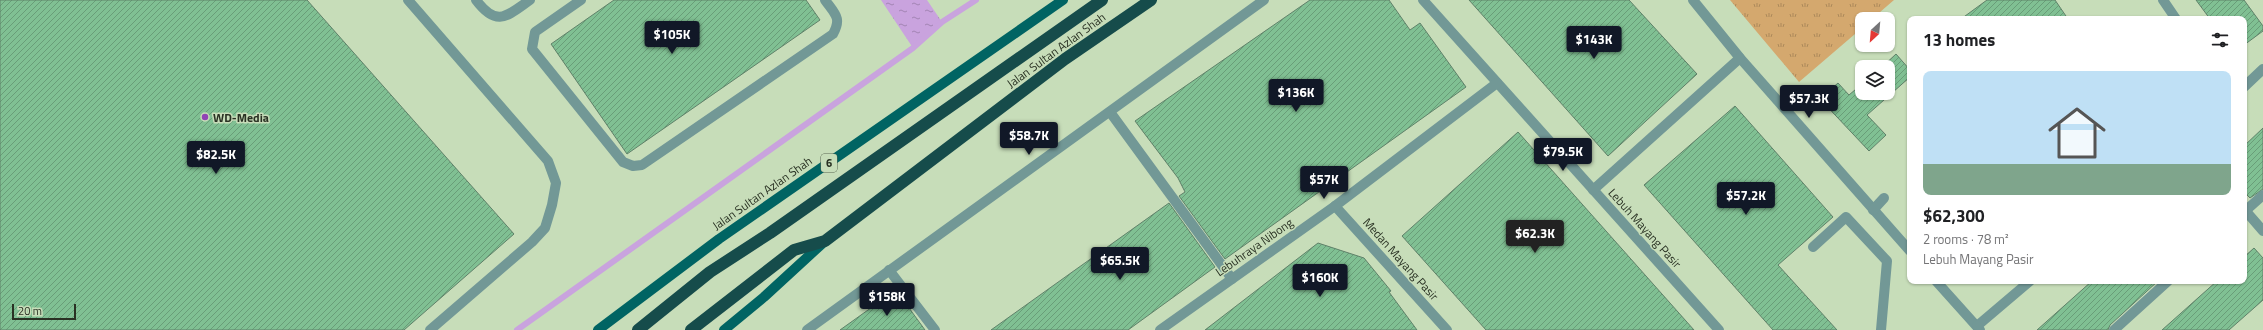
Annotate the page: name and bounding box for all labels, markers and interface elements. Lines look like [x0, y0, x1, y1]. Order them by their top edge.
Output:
street label: Jalan Sultan Azlan Shah [1003, 8, 1109, 92]
north arrow [1855, 12, 1895, 52]
map controls [1855, 12, 1895, 100]
pin: $105K [644, 21, 700, 55]
text: $105K [654, 24, 690, 44]
pin: $143K [1566, 26, 1622, 60]
text: 13 homes [1923, 27, 1995, 53]
text: $143K [1576, 29, 1612, 49]
icon: filters [2209, 29, 2231, 51]
button: layers [1855, 60, 1895, 100]
pin: $136K [1268, 79, 1324, 113]
text: $136K [1278, 82, 1314, 102]
pin: $57.3K [1776, 85, 1842, 119]
text: $57.3K [1789, 88, 1829, 108]
icon: home [2041, 97, 2113, 169]
place label: WD-Media [213, 108, 269, 127]
marker: WD-Media [200, 112, 210, 122]
pin: $58.7K [996, 122, 1062, 156]
text: $58.7K [1009, 125, 1049, 145]
pin: $79.5K [1530, 138, 1596, 172]
pin: $82.5K [183, 141, 249, 175]
text: $79.5K [1543, 141, 1583, 161]
text: $82.5K [196, 144, 236, 164]
street label: Jalan Sultan Azlan Shah [708, 151, 816, 235]
road number: 6 [821, 154, 837, 172]
pin: $57K [1300, 166, 1348, 200]
text: $57K [1309, 169, 1339, 189]
pin: $57.2K [1713, 182, 1779, 216]
street label: Lebuh Mayang Pasir [1604, 184, 1686, 272]
text: $57.2K [1726, 185, 1766, 205]
text: $62,300 [1923, 203, 1985, 229]
street label: Lebuhraya Nibong [1211, 213, 1297, 281]
street label: Medan Mayang Pasir [1358, 213, 1444, 305]
pin: $62.3K [1502, 220, 1568, 254]
text: $62.3K [1515, 223, 1555, 243]
text: 2 rooms · 78 m² [1923, 229, 2009, 249]
pin: $65.5K [1087, 247, 1153, 281]
text: Lebuh Mayang Pasir [1923, 249, 2033, 269]
text: $65.5K [1100, 250, 1140, 270]
pin: $160K [1292, 264, 1348, 298]
text: $160K [1302, 267, 1338, 287]
pin: $158K [859, 283, 915, 317]
text: $158K [869, 286, 905, 306]
scale bar [12, 302, 76, 321]
text: 20 m [18, 303, 42, 319]

